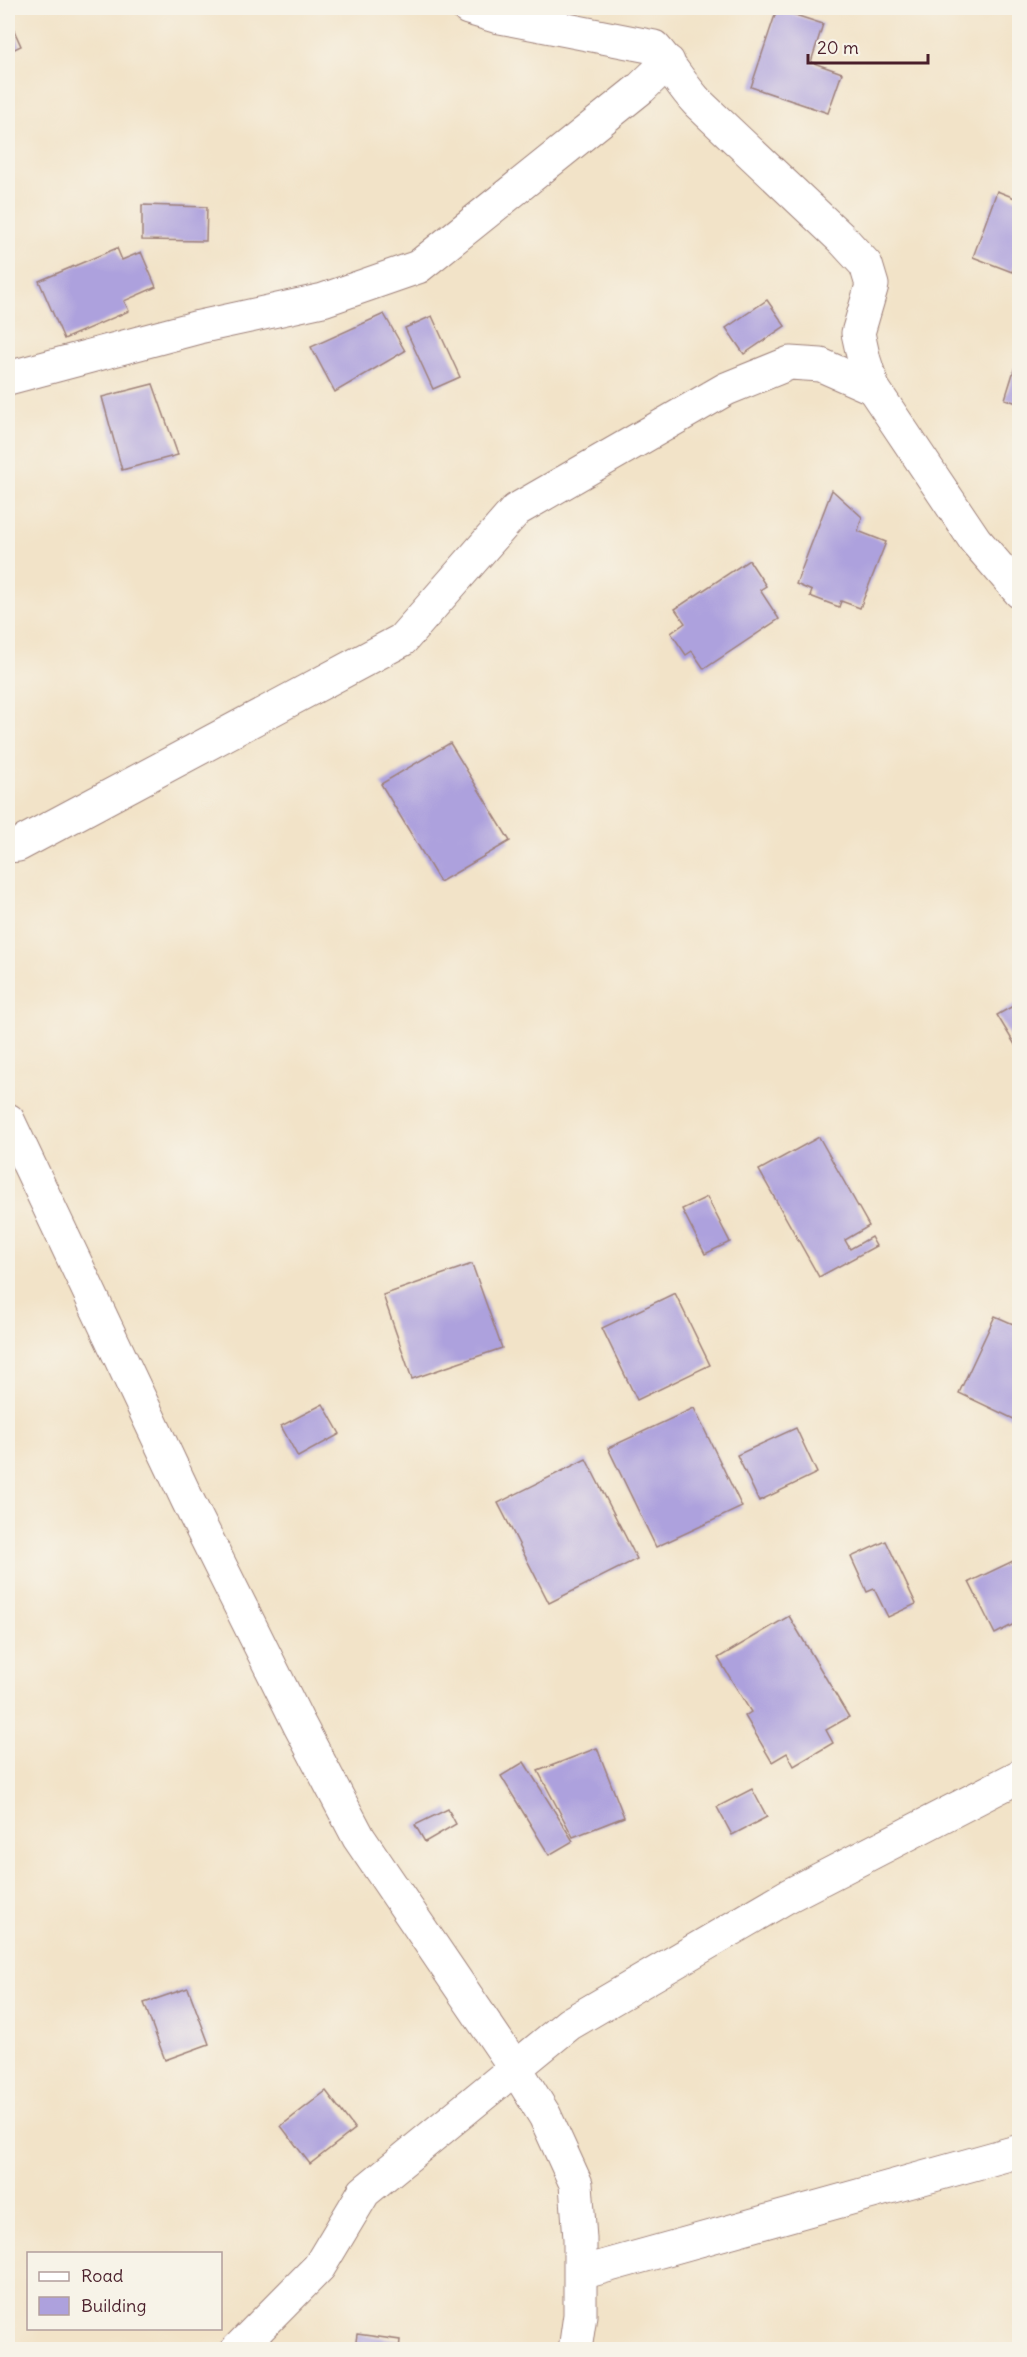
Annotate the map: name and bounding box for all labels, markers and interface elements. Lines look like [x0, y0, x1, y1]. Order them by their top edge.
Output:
scale bar [808, 27, 928, 65]
text: 20 m [817, 36, 859, 59]
legend [27, 2252, 222, 2330]
text: Road [81, 2264, 124, 2287]
text: Building [81, 2294, 146, 2317]

